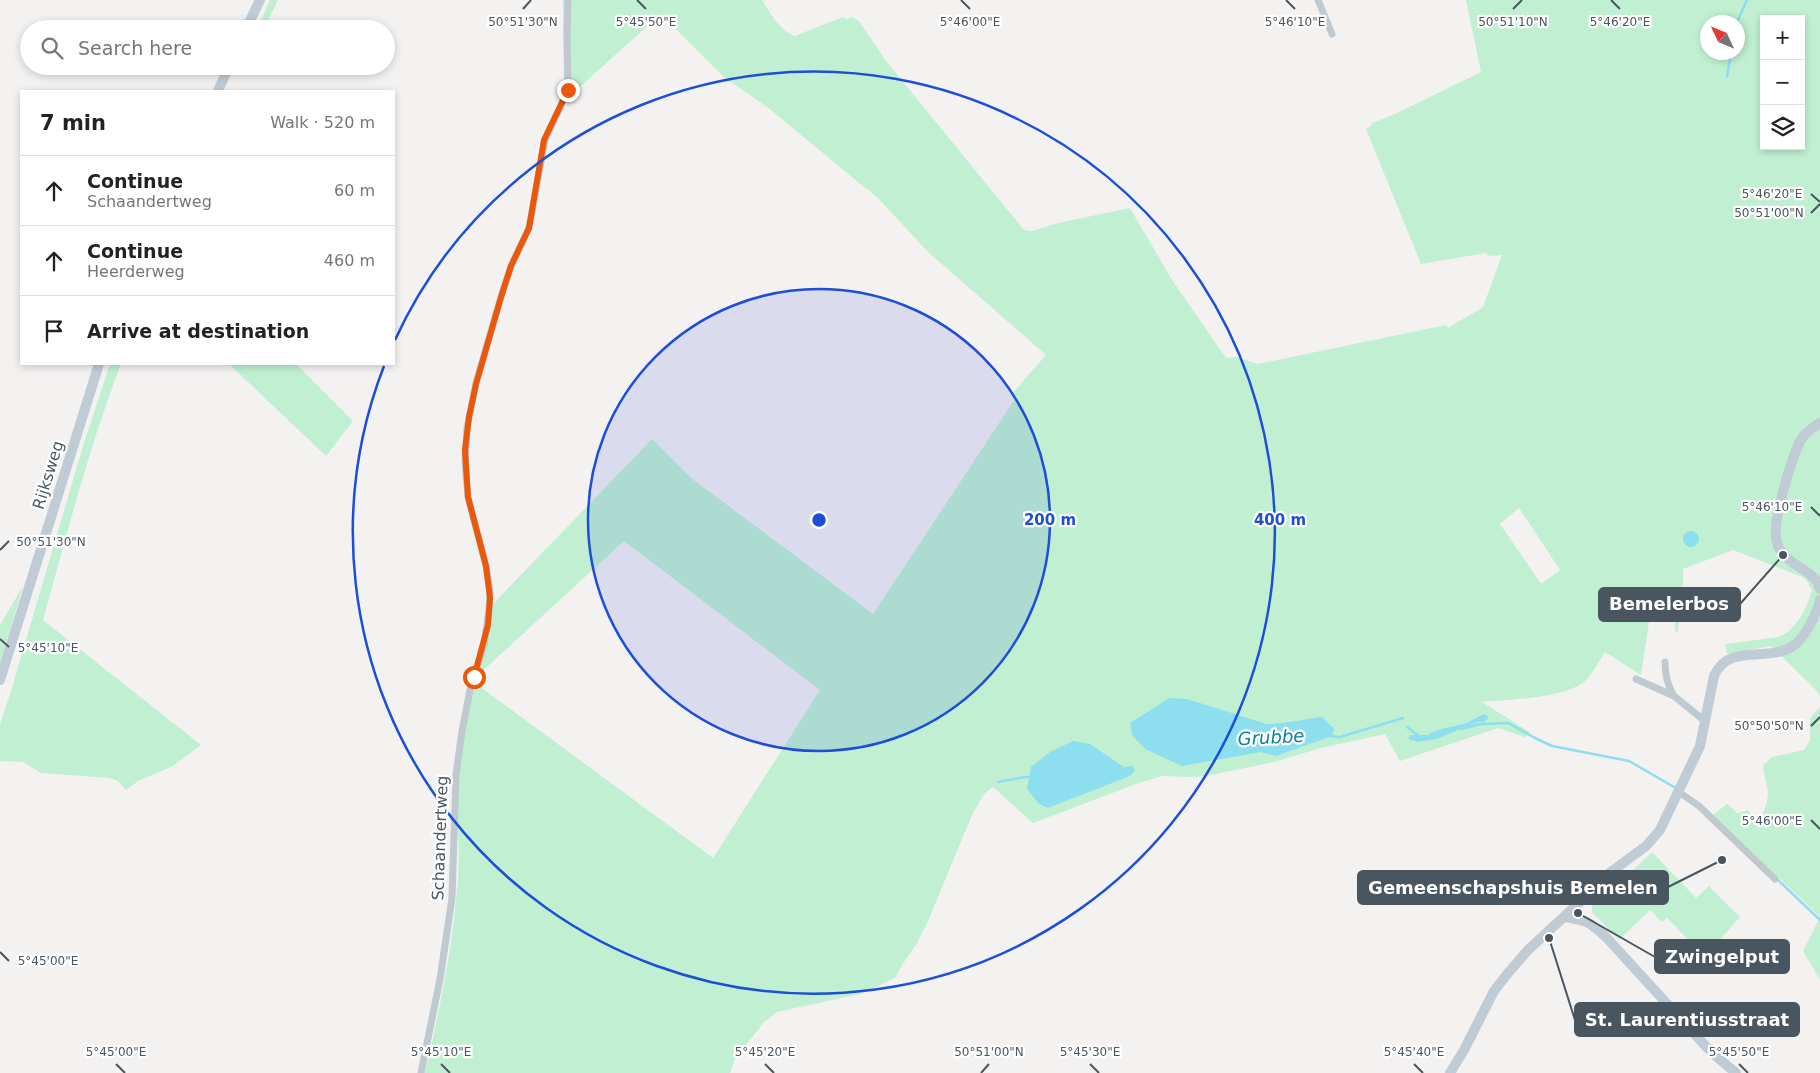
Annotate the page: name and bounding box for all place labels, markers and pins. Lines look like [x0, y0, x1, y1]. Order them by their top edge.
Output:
centre of rings [810, 511, 828, 529]
callout: Bemelerbos [1599, 588, 1740, 621]
callout: Gemeenschapshuis Bemelen [1358, 871, 1668, 904]
callout: Zwingelput [1655, 940, 1789, 973]
callout: St. Laurentiusstraat [1575, 1003, 1799, 1036]

